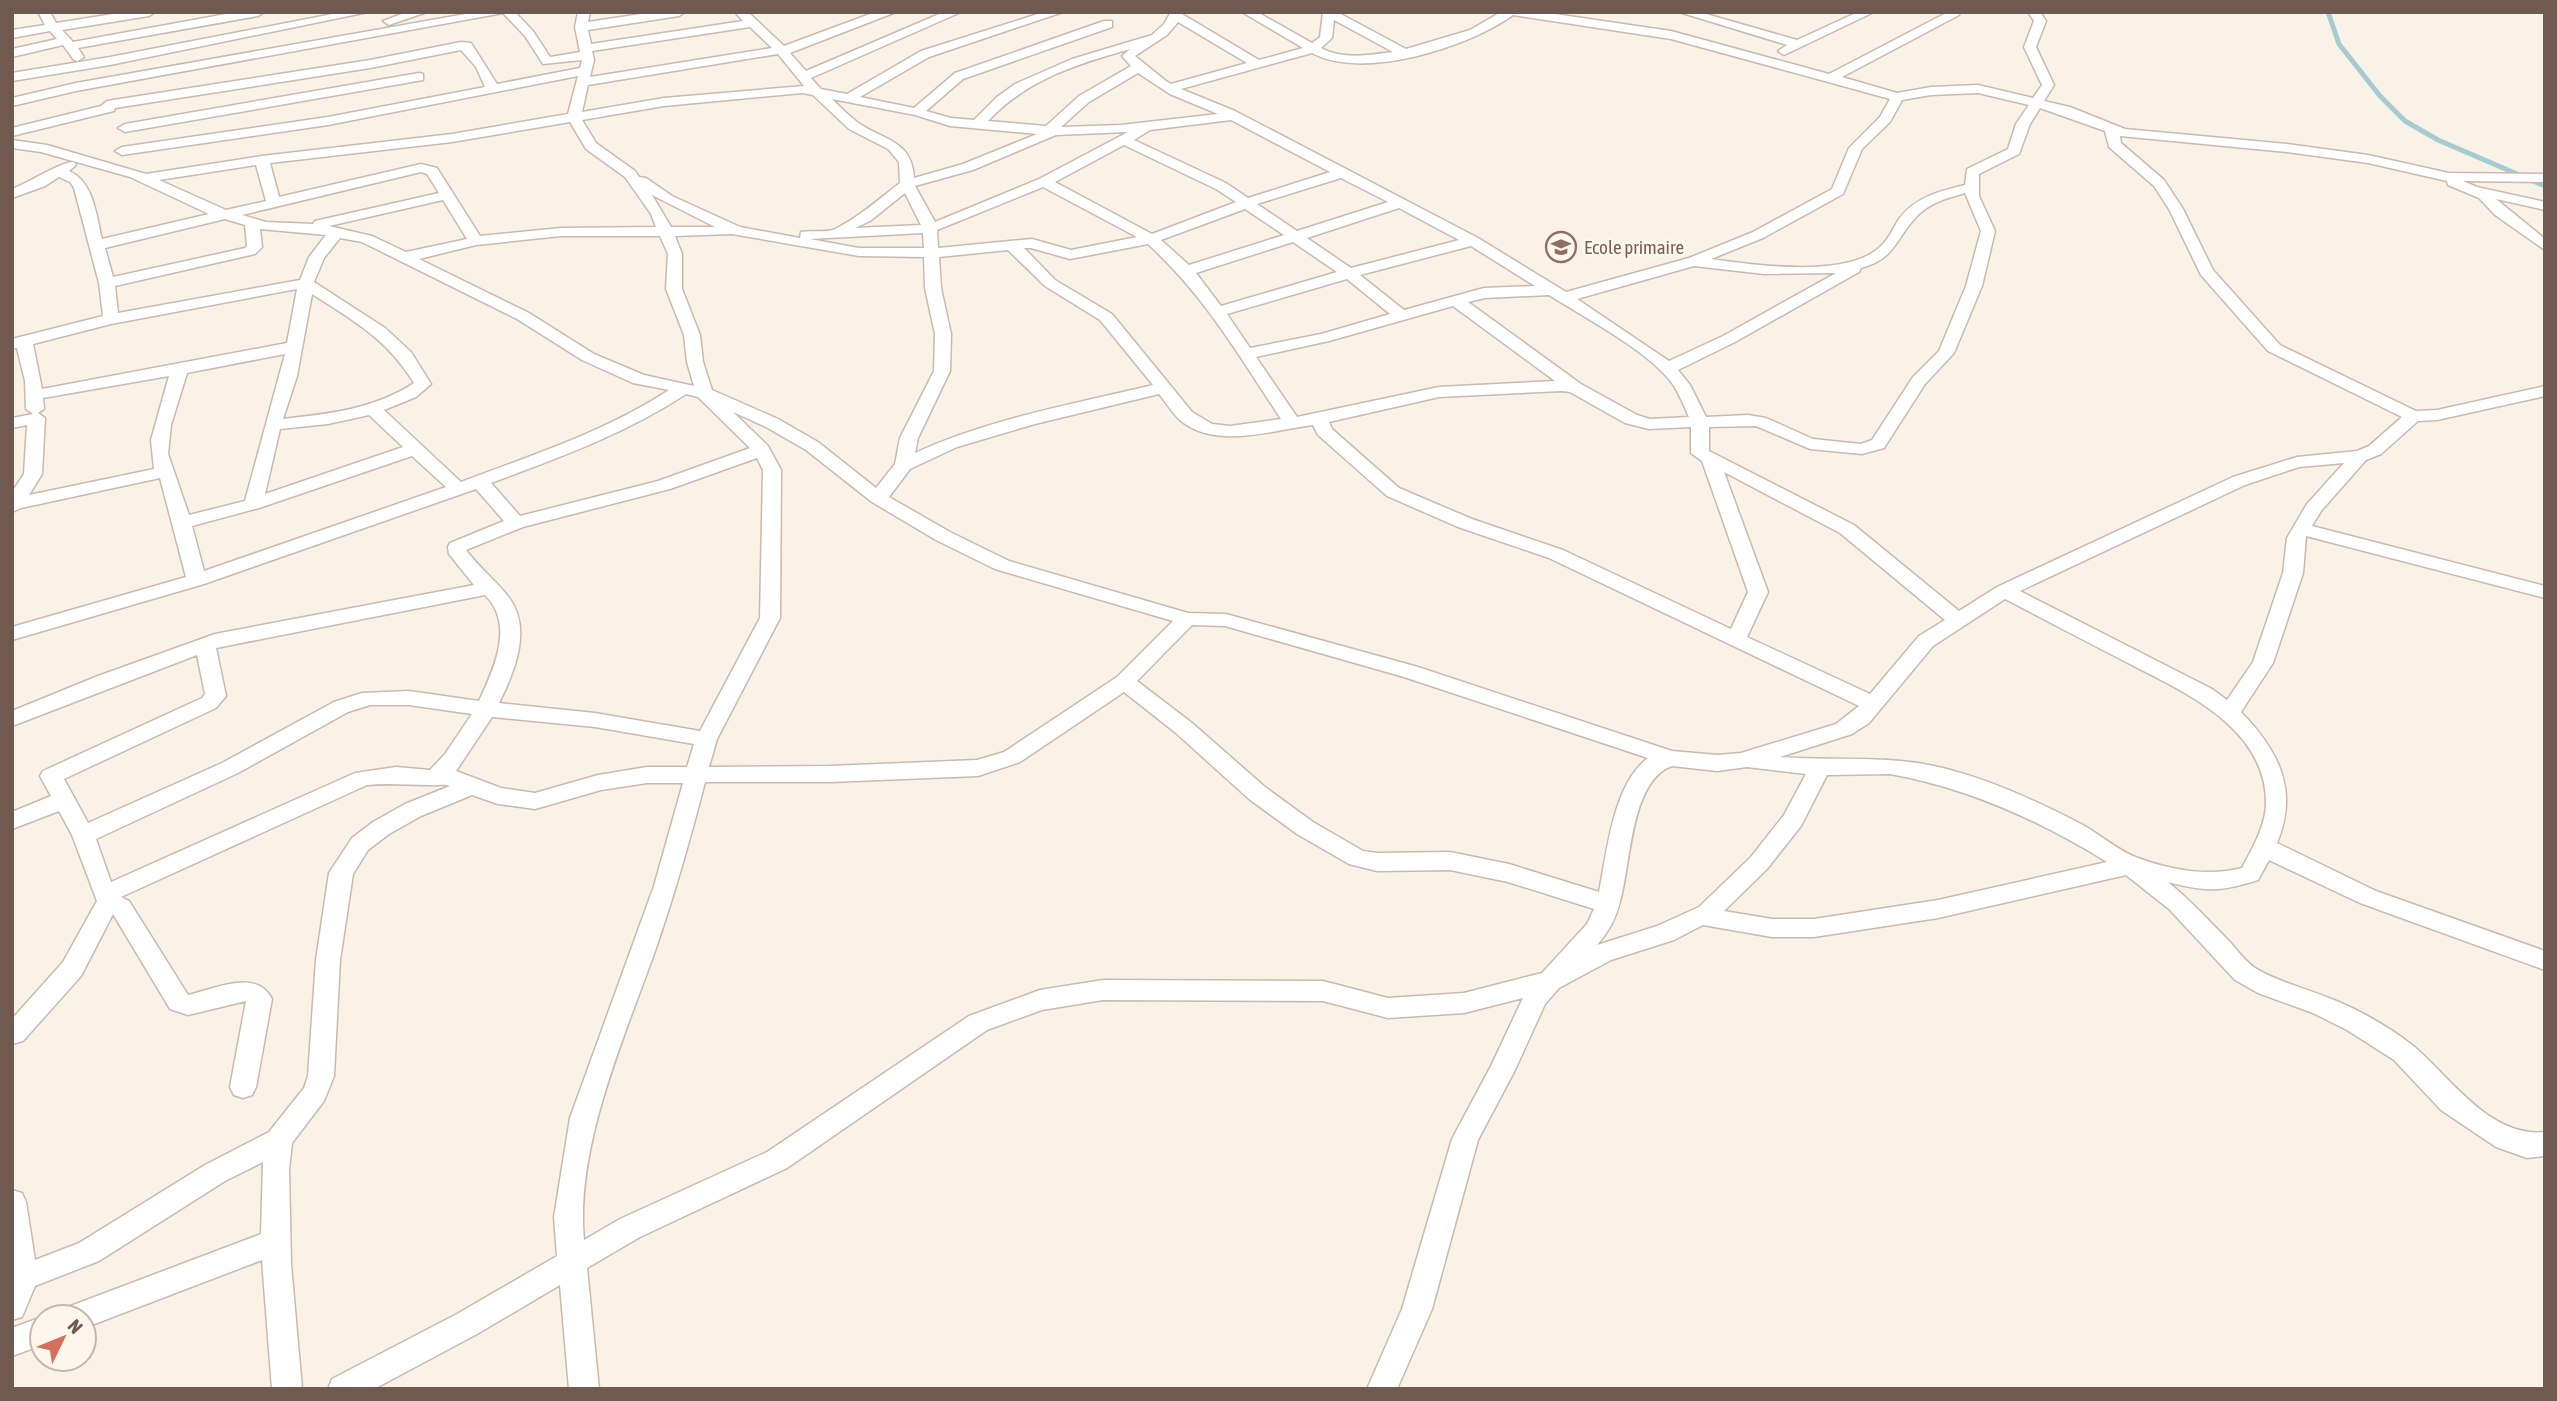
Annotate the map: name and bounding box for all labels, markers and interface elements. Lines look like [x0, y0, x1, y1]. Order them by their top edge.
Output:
school or university icon: Ecole primaire [1544, 230, 1578, 264]
place label: Ecole primaire [1584, 236, 1684, 258]
north arrow [28, 1303, 98, 1373]
text: N [64, 1315, 87, 1338]

